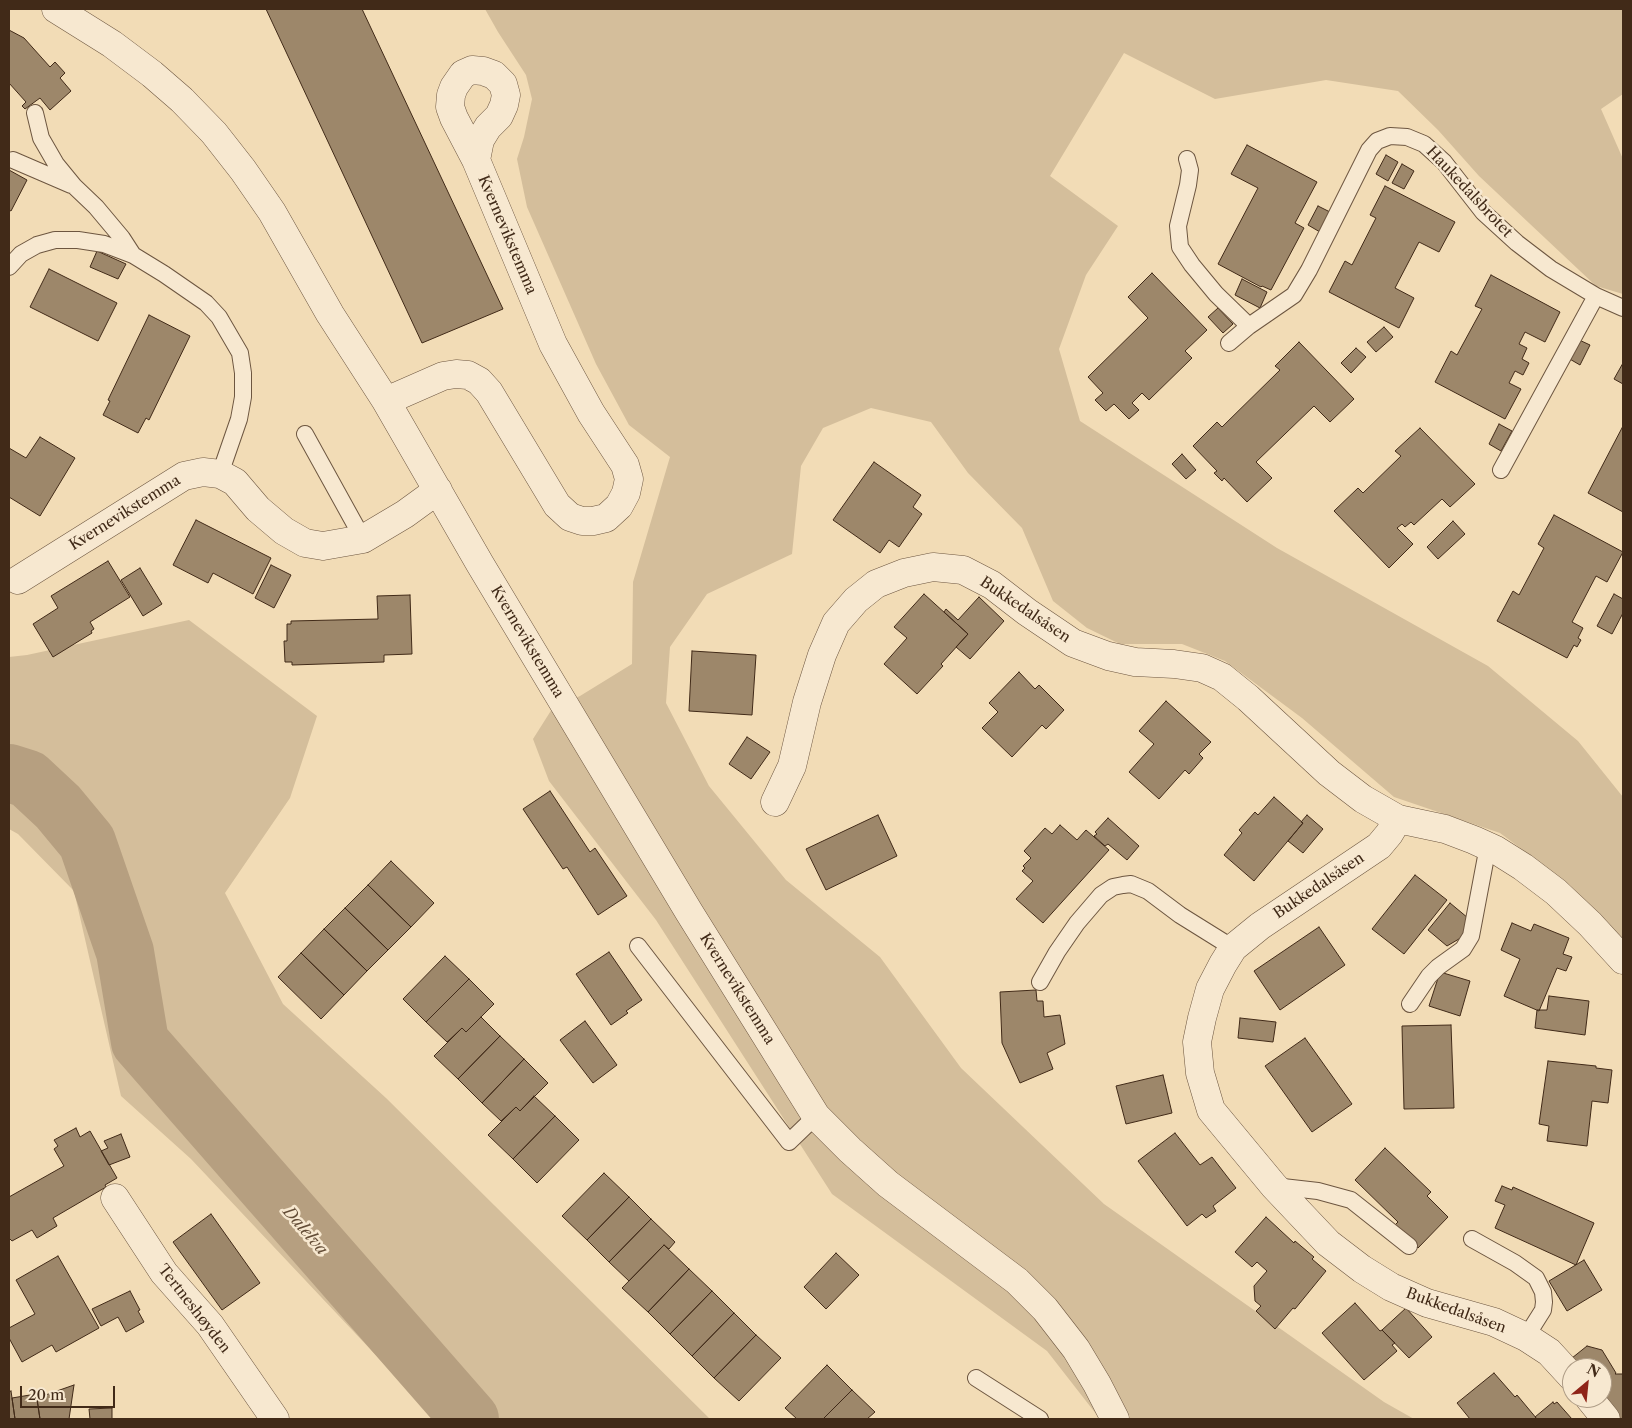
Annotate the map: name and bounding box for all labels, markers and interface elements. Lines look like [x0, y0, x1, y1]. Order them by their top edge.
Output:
street label: Haukedalsbrotet [1422, 143, 1516, 241]
street label: Kvernevikstemma [474, 173, 540, 297]
street label: Kvernevikstemma [66, 472, 184, 554]
street label: Bukkedalsåsen [976, 573, 1074, 647]
street label: Kvernevikstemma [486, 583, 568, 701]
street label: Bukkedalsåsen [1270, 849, 1368, 923]
street label: Kvernevikstemma [696, 930, 778, 1048]
water label: Dalelva [279, 1203, 331, 1259]
street label: Tertneshøyden [154, 1261, 234, 1357]
street label: Bukkedalsåsen [1404, 1285, 1508, 1337]
north arrow [1562, 1358, 1612, 1408]
text: N [1584, 1360, 1603, 1381]
scale bar [22, 1376, 118, 1408]
text: 20 m [28, 1385, 64, 1404]

